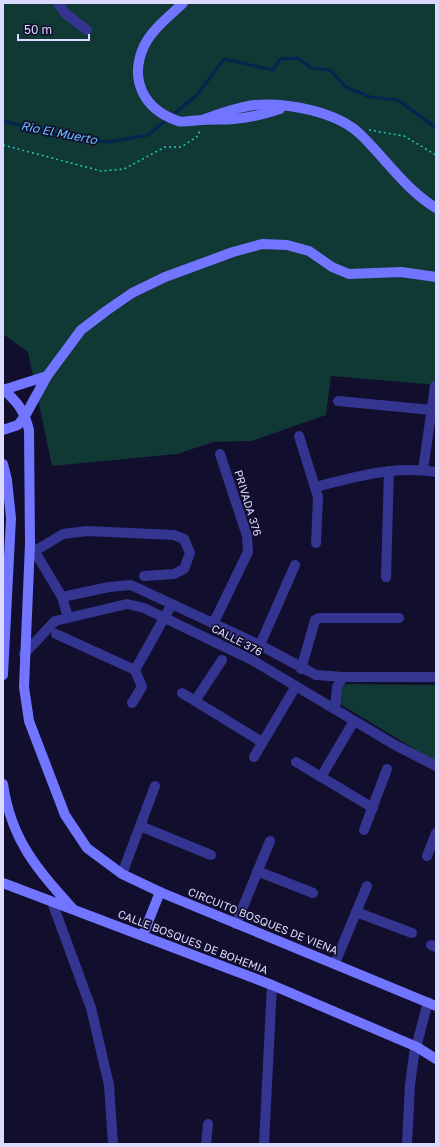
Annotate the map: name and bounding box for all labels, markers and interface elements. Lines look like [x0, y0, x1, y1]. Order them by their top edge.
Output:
scale bar [18, 16, 89, 42]
text: 50 m [24, 22, 52, 37]
water label: Rio El Muerto [20, 118, 99, 147]
street label: PRIVADA 376 [232, 468, 265, 538]
street label: CALLE 376 [210, 621, 265, 658]
street label: CIRCUITO BOSQUES DE VIENA [186, 884, 341, 957]
street label: CALLE BOSQUES DE BOHEMIA [116, 907, 271, 976]

